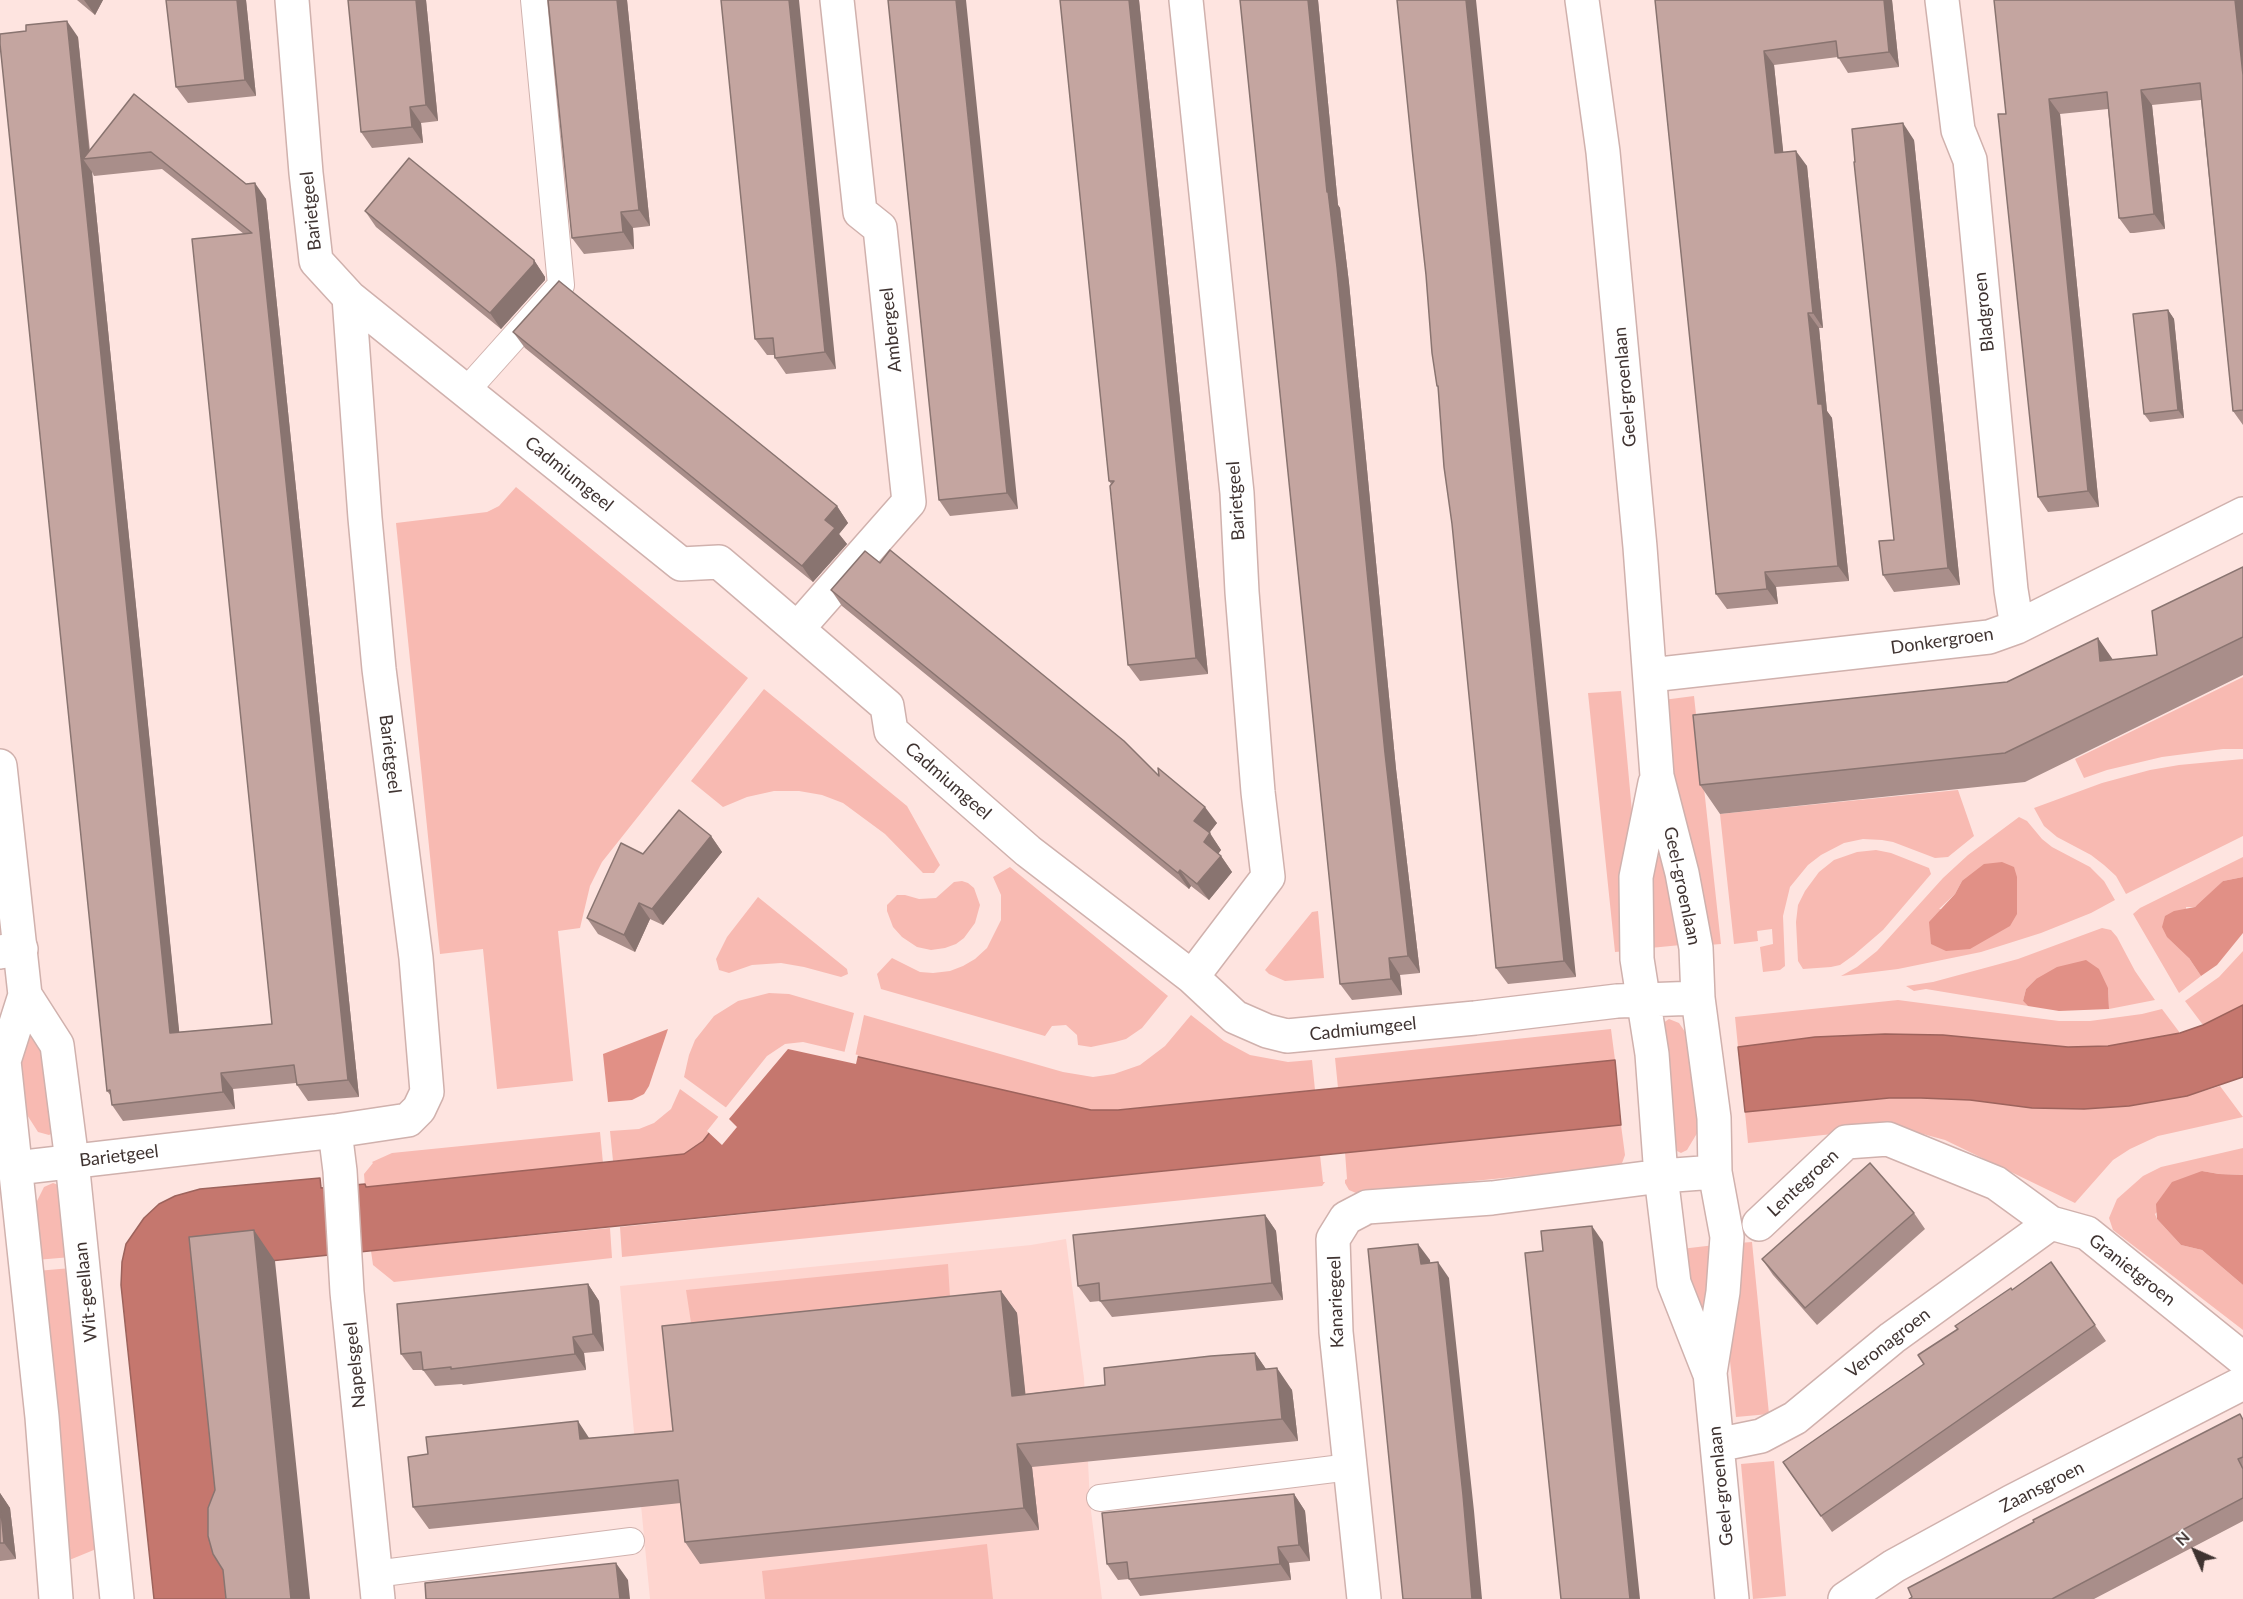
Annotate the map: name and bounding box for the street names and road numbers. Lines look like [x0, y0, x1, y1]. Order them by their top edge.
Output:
street label: Barietgeel [296, 170, 326, 252]
street label: Bladgroen [1969, 271, 1999, 353]
street label: Ambergeel [876, 286, 906, 374]
street label: Geel-groenlaan [1609, 326, 1641, 448]
street label: Cadmiumgeel [520, 432, 618, 516]
street label: Barietgeel [1222, 461, 1250, 541]
street label: Donkergroen [1889, 623, 1995, 659]
street label: Barietgeel [374, 713, 406, 795]
street label: Cadmiumgeel [900, 738, 996, 824]
street label: Geel-groenlaan [1659, 825, 1705, 947]
street label: Cadmiumgeel [1308, 1013, 1418, 1045]
street label: Barietgeel [78, 1140, 160, 1172]
street label: Lentegroen [1763, 1145, 1843, 1221]
street label: Granietgroen [2084, 1230, 2180, 1310]
street label: Wit-geellaan [70, 1241, 102, 1343]
street label: Kanariegeel [1324, 1255, 1348, 1349]
street label: Veronagroen [1842, 1303, 1934, 1383]
street label: Napelsgeel [340, 1321, 370, 1409]
street label: Geel-groenlaan [1704, 1425, 1738, 1547]
street label: Zaansgroen [1996, 1457, 2088, 1517]

